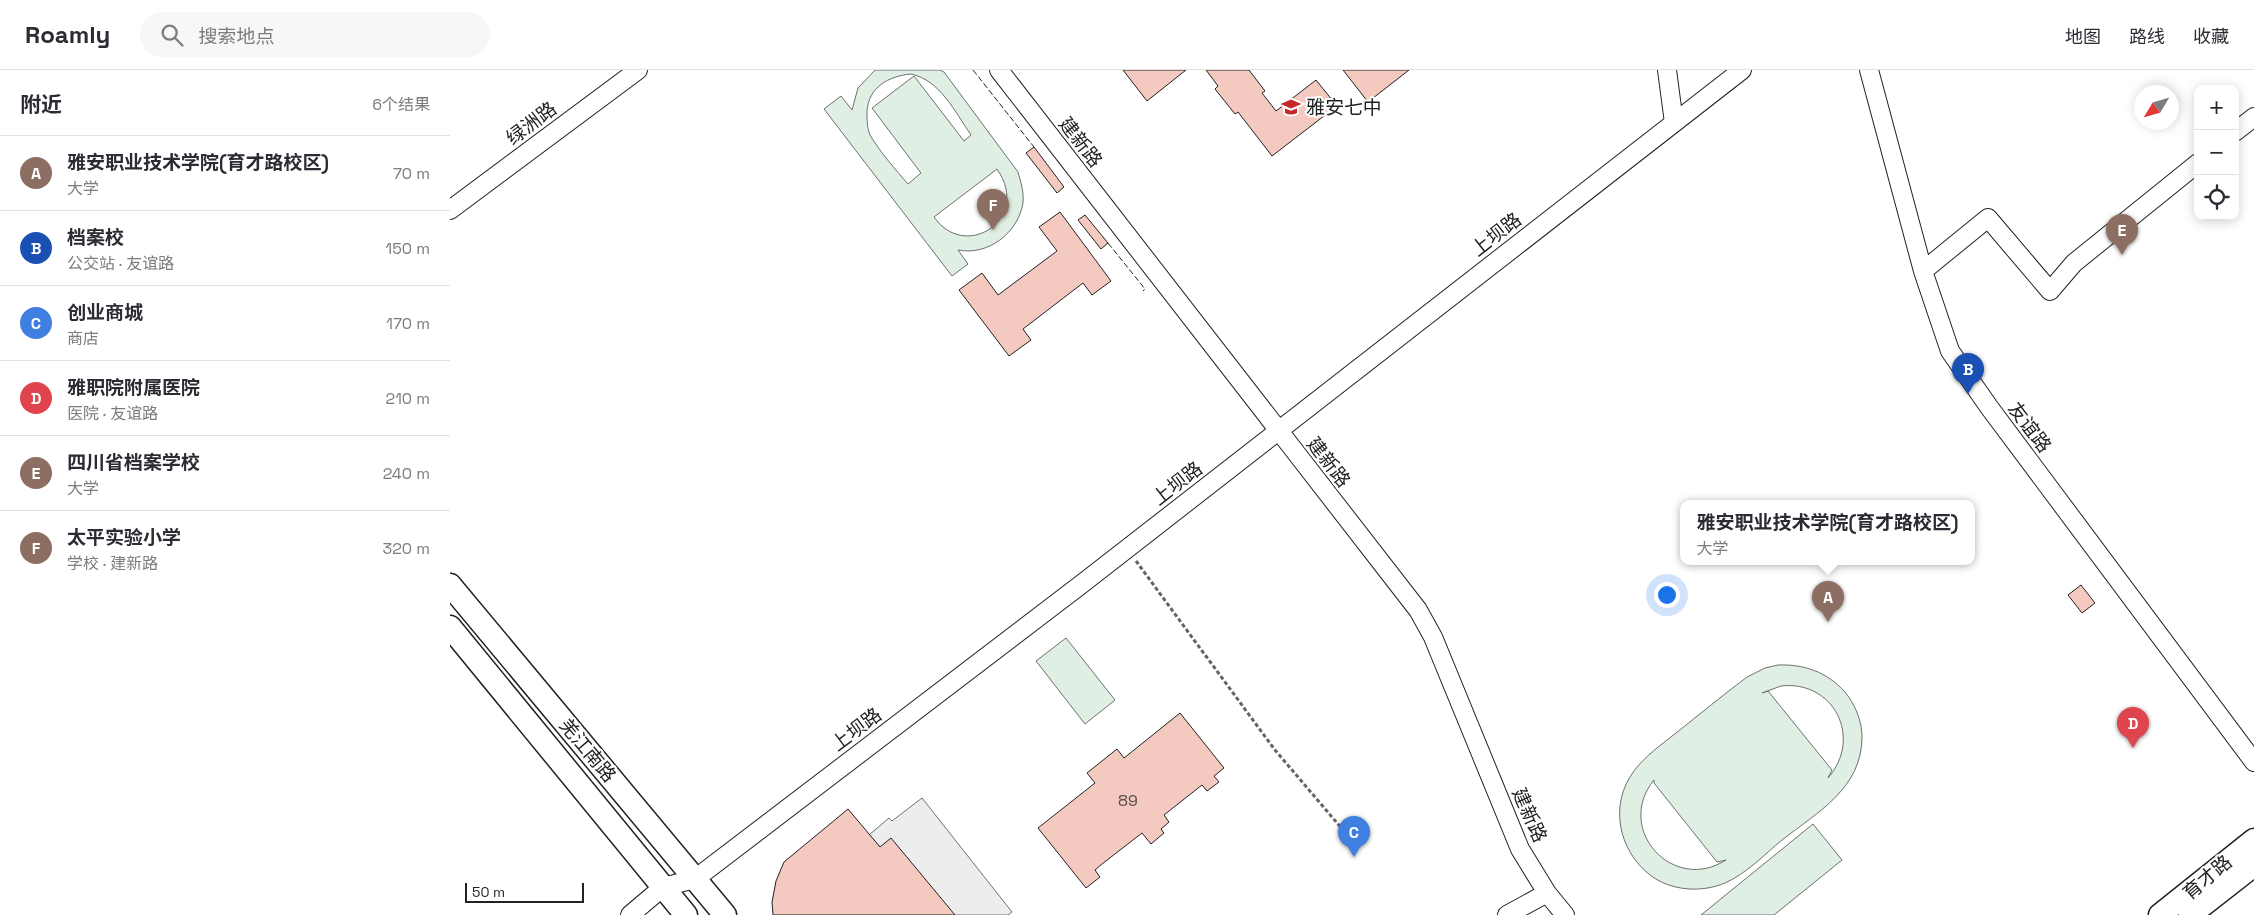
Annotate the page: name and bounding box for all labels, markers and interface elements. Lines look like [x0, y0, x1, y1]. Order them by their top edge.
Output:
search box [140, 12, 490, 57]
text: Roamly [25, 19, 110, 50]
icon: search [158, 21, 186, 49]
text: 搜索地点 [198, 24, 274, 49]
text: 地图 [2065, 25, 2101, 48]
text: 路线 [2129, 25, 2165, 48]
text: 收藏 [2193, 25, 2229, 48]
north arrow [2134, 85, 2179, 130]
map controls [2194, 85, 2239, 220]
button: + [2194, 85, 2239, 130]
text: 附近 [20, 91, 62, 118]
text: 6个结果 [372, 94, 430, 115]
place label: 雅安七中 [1306, 95, 1382, 120]
street label: 绿洲路 [501, 96, 562, 151]
school or university icon: 雅安七中 [1280, 96, 1302, 118]
street label: 建新路 [1053, 112, 1108, 172]
button: − [2194, 130, 2239, 175]
text: 雅安职业技术学院(育才路校区) [67, 150, 329, 175]
text: A [31, 163, 41, 184]
text: 70 m [393, 163, 430, 184]
button: locate [2194, 175, 2239, 220]
text: 大学 [67, 178, 99, 199]
pin: F [977, 189, 1009, 230]
street label: 上坝路 [1466, 207, 1526, 262]
pin: E [2106, 214, 2138, 255]
text: 档案校 [67, 225, 124, 250]
text: B [31, 238, 41, 259]
text: 150 m [386, 238, 430, 259]
text: 公交站 · 友谊路 [67, 253, 174, 274]
text: 创业商城 [67, 300, 143, 325]
text: C [31, 313, 41, 334]
text: 170 m [386, 313, 430, 334]
text: 商店 [67, 328, 99, 349]
pin: B [1952, 353, 1984, 394]
text: 雅职院附属医院 [67, 375, 200, 400]
text: D [31, 388, 41, 409]
text: 210 m [386, 388, 430, 409]
street label: 友谊路 [2002, 397, 2057, 458]
text: 医院 · 友谊路 [67, 403, 158, 424]
street label: 建新路 [1301, 432, 1356, 492]
text: 四川省档案学校 [67, 450, 200, 475]
street label: 上坝路 [1147, 456, 1207, 511]
text: E [32, 463, 40, 484]
text: 240 m [383, 463, 430, 484]
text: 大学 [67, 478, 99, 499]
popup [1680, 500, 1975, 565]
text: 雅安职业技术学院(育才路校区) [1697, 510, 1958, 535]
text: 太平实验小学 [67, 525, 181, 550]
text: F [32, 538, 40, 559]
text: 320 m [383, 538, 430, 559]
text: 大学 [1697, 538, 1729, 559]
text: 学校 · 建新路 [67, 553, 158, 574]
pin: A [1812, 581, 1844, 622]
your location [1654, 582, 1680, 608]
street label: 上坝路 [826, 702, 887, 757]
pin: D [2117, 707, 2149, 748]
street label: 羌江南路 [554, 713, 622, 787]
street label: 建新路 [1507, 784, 1553, 846]
house number: 89 [1118, 790, 1138, 811]
pin: C [1338, 816, 1370, 857]
street label: 育才路 [2177, 849, 2237, 905]
scale bar [465, 880, 584, 903]
text: 50 m [472, 883, 505, 901]

